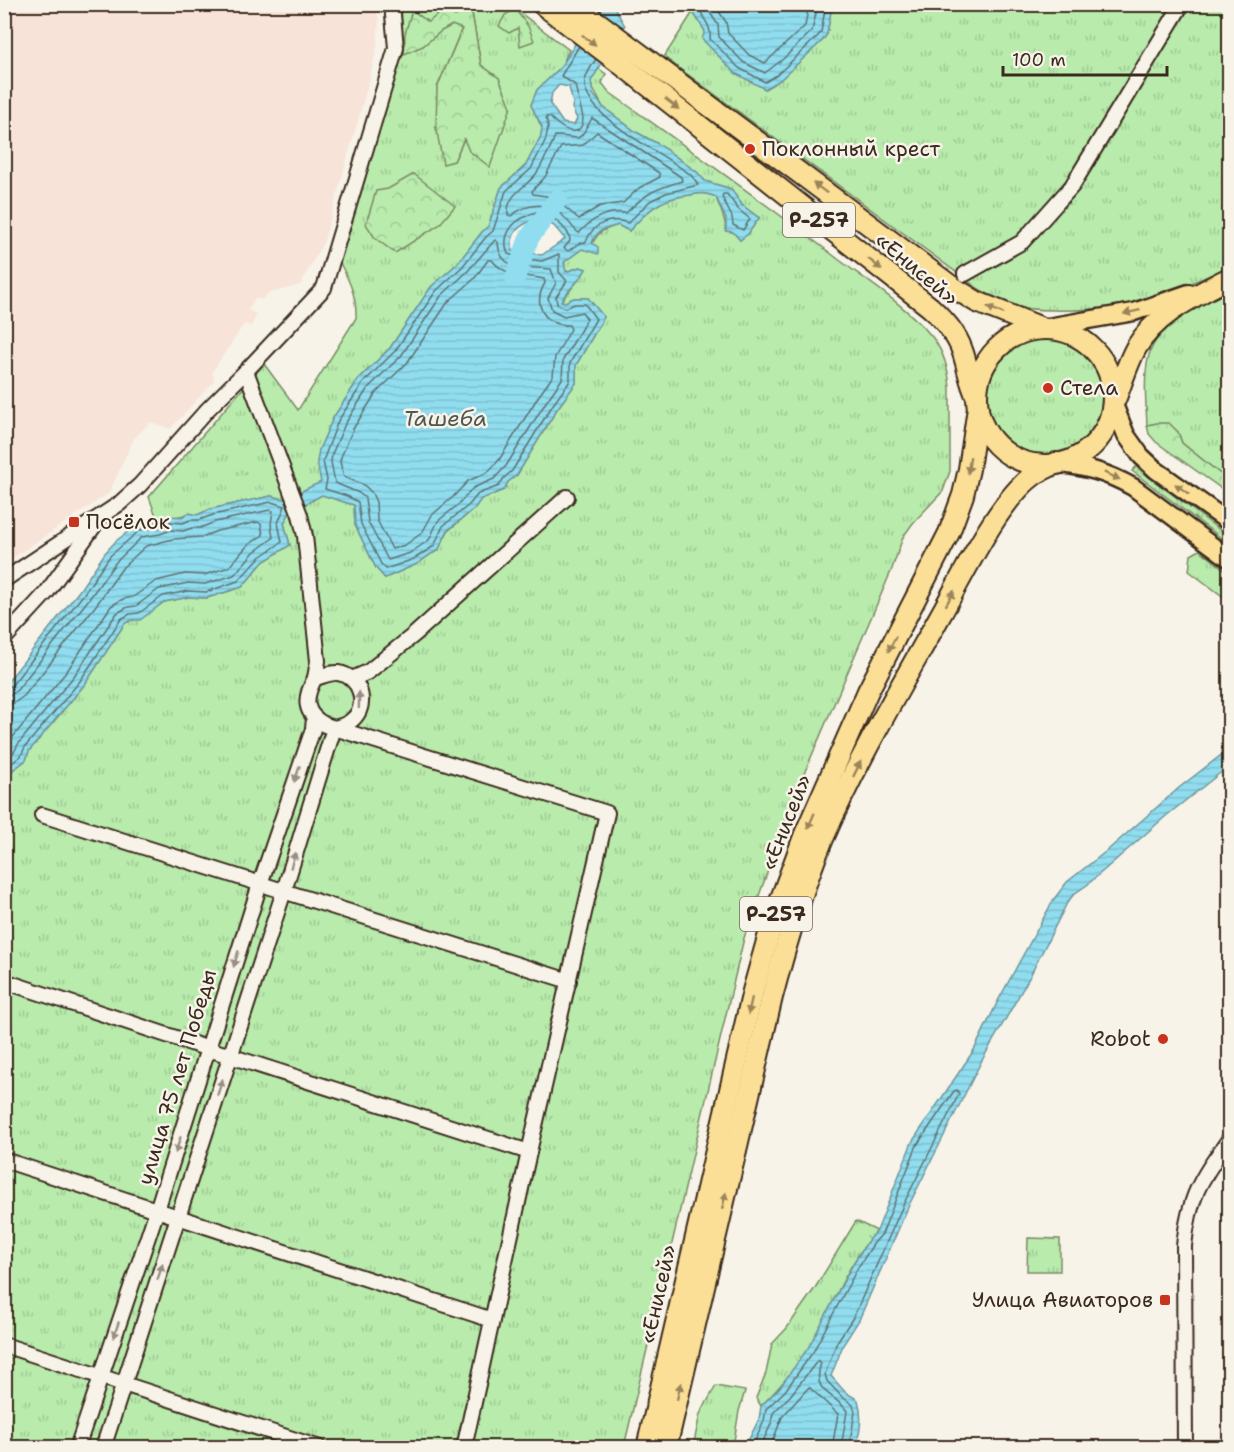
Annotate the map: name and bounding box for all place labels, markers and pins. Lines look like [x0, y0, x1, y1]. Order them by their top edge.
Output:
place label: Поклонный крест [762, 135, 941, 163]
marker: Поклонный крест [743, 142, 757, 156]
place label: Стела [1060, 374, 1118, 402]
marker: Стела [1041, 381, 1055, 395]
place label: Посёлок [86, 508, 170, 536]
marker: Посёлок [67, 515, 81, 529]
place label: Robot [1090, 1025, 1151, 1053]
marker: Robot [1156, 1032, 1170, 1046]
place label: Улица Авиаторов [972, 1286, 1153, 1314]
marker: Улица Авиаторов [1158, 1293, 1172, 1307]

